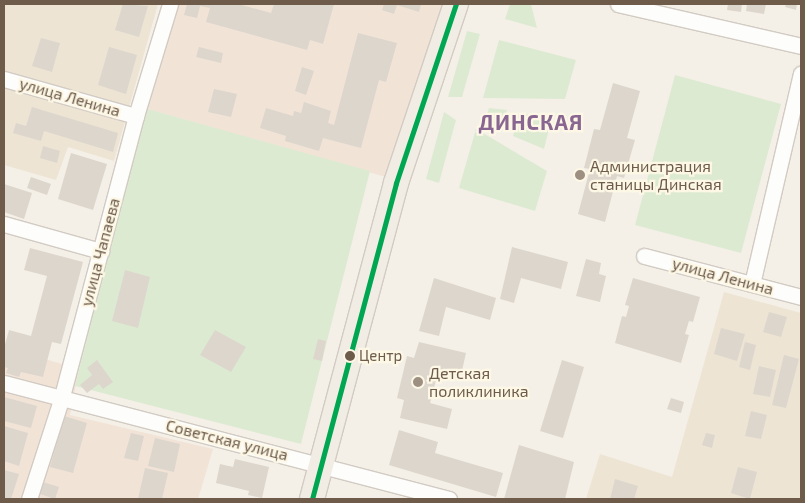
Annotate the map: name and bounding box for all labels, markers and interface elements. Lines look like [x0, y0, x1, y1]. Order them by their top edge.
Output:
street label: улица Ленина [17, 73, 123, 121]
district label: ДИНСКАЯ [478, 109, 584, 135]
place label: Администрация станицы Динская [590, 156, 722, 194]
marker: Администрация станицы Динская [574, 169, 586, 181]
street label: улица Чапаева [76, 196, 124, 308]
street label: улица Ленина [670, 253, 776, 299]
place label: Центр [359, 347, 402, 365]
marker: Центр [345, 351, 355, 361]
place label: Детская поликлиника [429, 363, 529, 401]
marker: Детская поликлиника [411, 375, 425, 389]
street label: Советская улица [164, 416, 290, 464]

